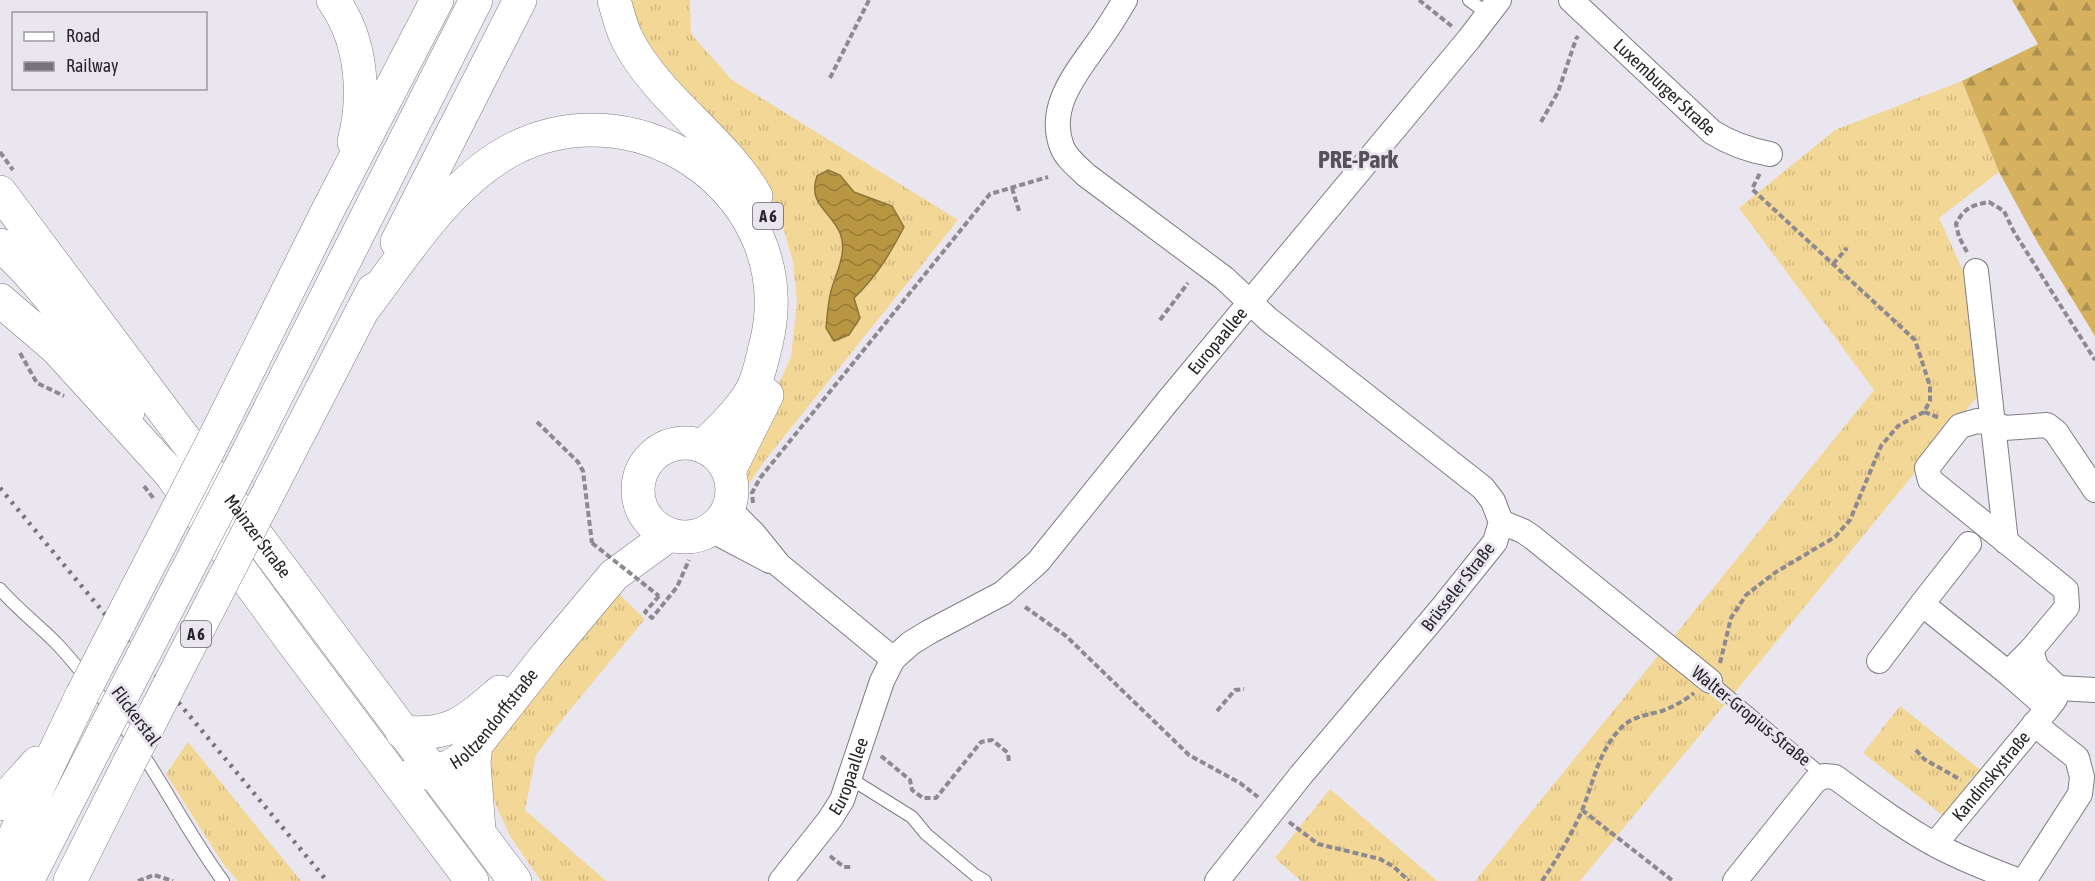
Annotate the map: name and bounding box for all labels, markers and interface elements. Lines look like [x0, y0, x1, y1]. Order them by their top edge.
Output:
legend [12, 12, 207, 90]
text: Road [66, 25, 100, 46]
street label: Luxemburger Straße [1609, 34, 1720, 140]
text: Railway [66, 55, 118, 76]
district label: PRE-Park [1318, 146, 1398, 173]
road number: A 6 [753, 203, 783, 229]
street label: Europaallee [1183, 303, 1251, 379]
street label: Mainzer Straße [220, 490, 296, 582]
street label: Brüsseler Straße [1416, 538, 1499, 635]
road number: A 6 [181, 621, 211, 647]
street label: Walter-Gropius-Straße [1688, 661, 1815, 770]
street label: Holtzendorffstraße [446, 664, 542, 774]
street label: Flickerstal [107, 682, 166, 750]
street label: Kandinskystraße [1948, 727, 2034, 825]
street label: Europaallee [824, 735, 872, 819]

